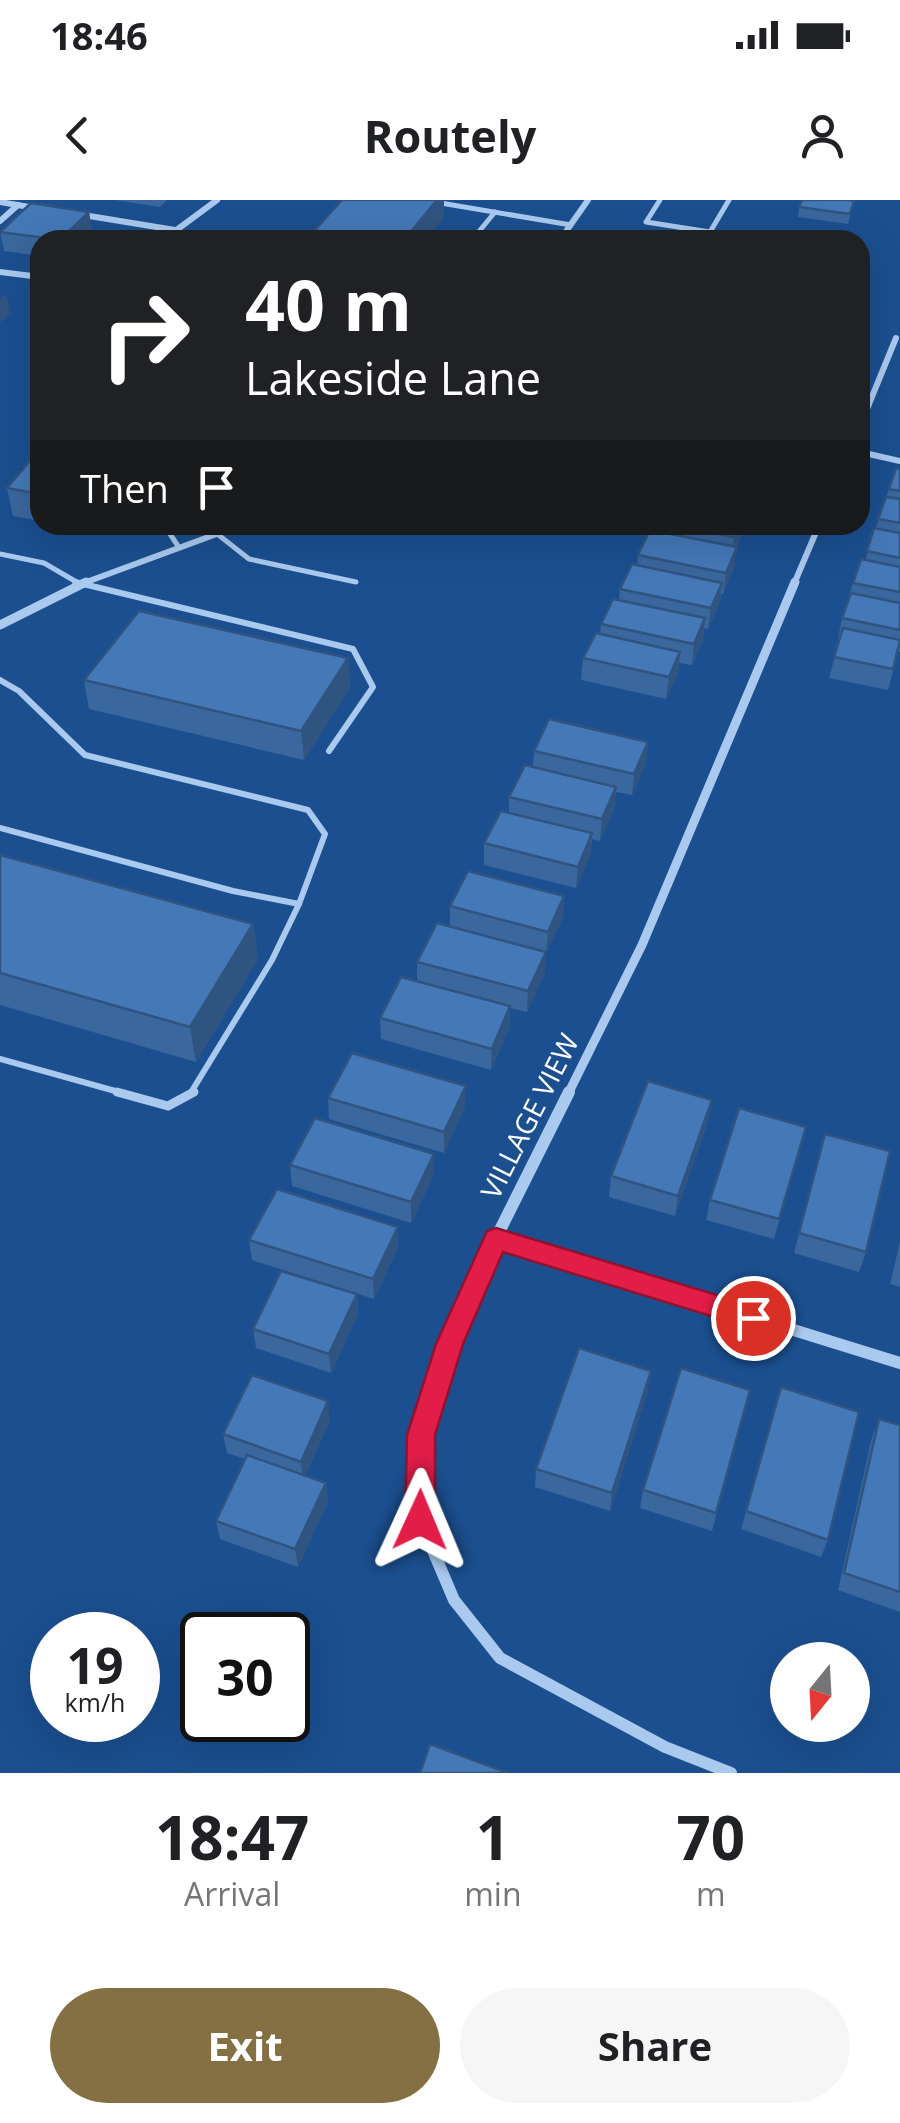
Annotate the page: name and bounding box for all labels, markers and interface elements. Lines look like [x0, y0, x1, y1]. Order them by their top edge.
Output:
text: 18:46 [50, 9, 148, 61]
text: Routely [364, 105, 536, 166]
icon: back [50, 108, 105, 163]
icon: person [795, 108, 850, 163]
text: 40 m [245, 256, 412, 352]
icon: right [80, 270, 210, 400]
text: Lakeside Lane [245, 347, 541, 408]
icon: arrive [189, 460, 244, 515]
text: Then [80, 462, 169, 514]
street label: VILLAGE VIEW [471, 1027, 587, 1205]
pin [711, 1276, 796, 1361]
icon: arrive [726, 1291, 781, 1346]
position arrow [368, 1468, 472, 1572]
speed limit sign: 30 [180, 1612, 310, 1742]
text: 19 [66, 1631, 124, 1699]
north arrow [770, 1642, 870, 1742]
map controls [770, 1642, 870, 1742]
text: km/h [65, 1685, 125, 1719]
text: 18:47 [155, 1796, 309, 1878]
text: 1 [476, 1796, 510, 1878]
text: 70 [676, 1796, 745, 1878]
text: Arrival [184, 1872, 280, 1915]
text: min [464, 1872, 522, 1915]
text: m [696, 1872, 726, 1915]
button: Exit [50, 1988, 440, 2103]
button: Share [460, 1988, 850, 2103]

